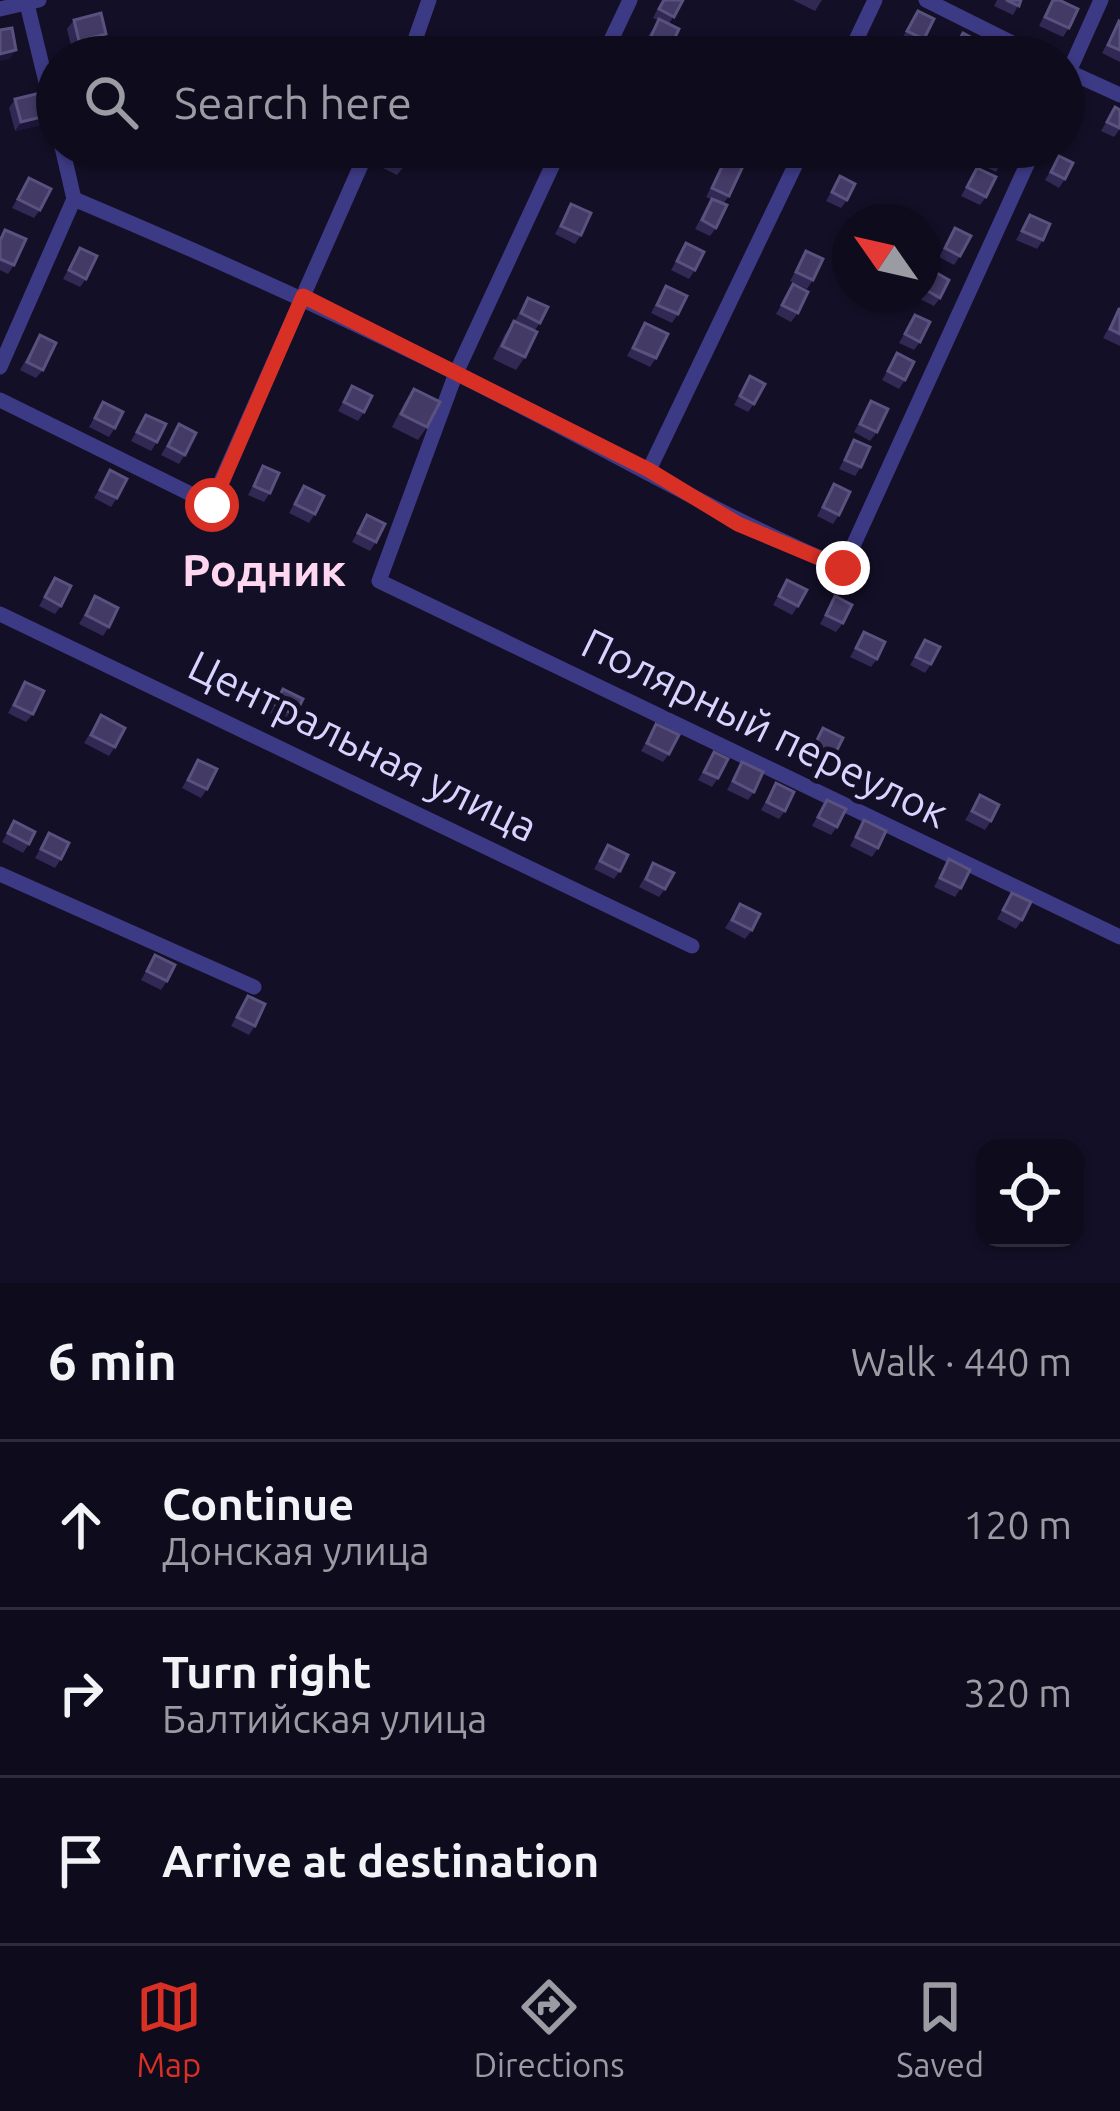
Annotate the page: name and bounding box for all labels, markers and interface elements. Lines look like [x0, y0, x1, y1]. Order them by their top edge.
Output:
search box [36, 36, 1084, 168]
icon: search [78, 69, 144, 135]
text: Search here [174, 77, 412, 128]
north arrow [832, 204, 940, 312]
route start [185, 478, 239, 532]
route end [816, 541, 870, 595]
district label: Родник [182, 544, 346, 595]
street label: Полярный переулок [575, 619, 956, 837]
street label: Центральная улица [181, 641, 545, 850]
map controls [976, 1139, 1084, 1247]
button: locate [976, 1139, 1084, 1247]
text: 6 min [48, 1332, 177, 1390]
text: Walk · 440 m [851, 1340, 1072, 1383]
text: Continue [162, 1478, 354, 1529]
icon: ahead [48, 1492, 114, 1558]
text: 120 m [963, 1503, 1072, 1546]
text: Донская улица [162, 1529, 430, 1572]
text: Turn right [162, 1646, 371, 1697]
icon: right [48, 1660, 114, 1726]
text: 320 m [963, 1671, 1072, 1714]
text: Балтийская улица [162, 1697, 487, 1740]
icon: arrive [48, 1828, 114, 1894]
text: Arrive at destination [162, 1835, 599, 1886]
tab: Map [136, 1974, 202, 2083]
tab: Directions [474, 1974, 624, 2083]
tab: Saved [896, 1974, 984, 2083]

